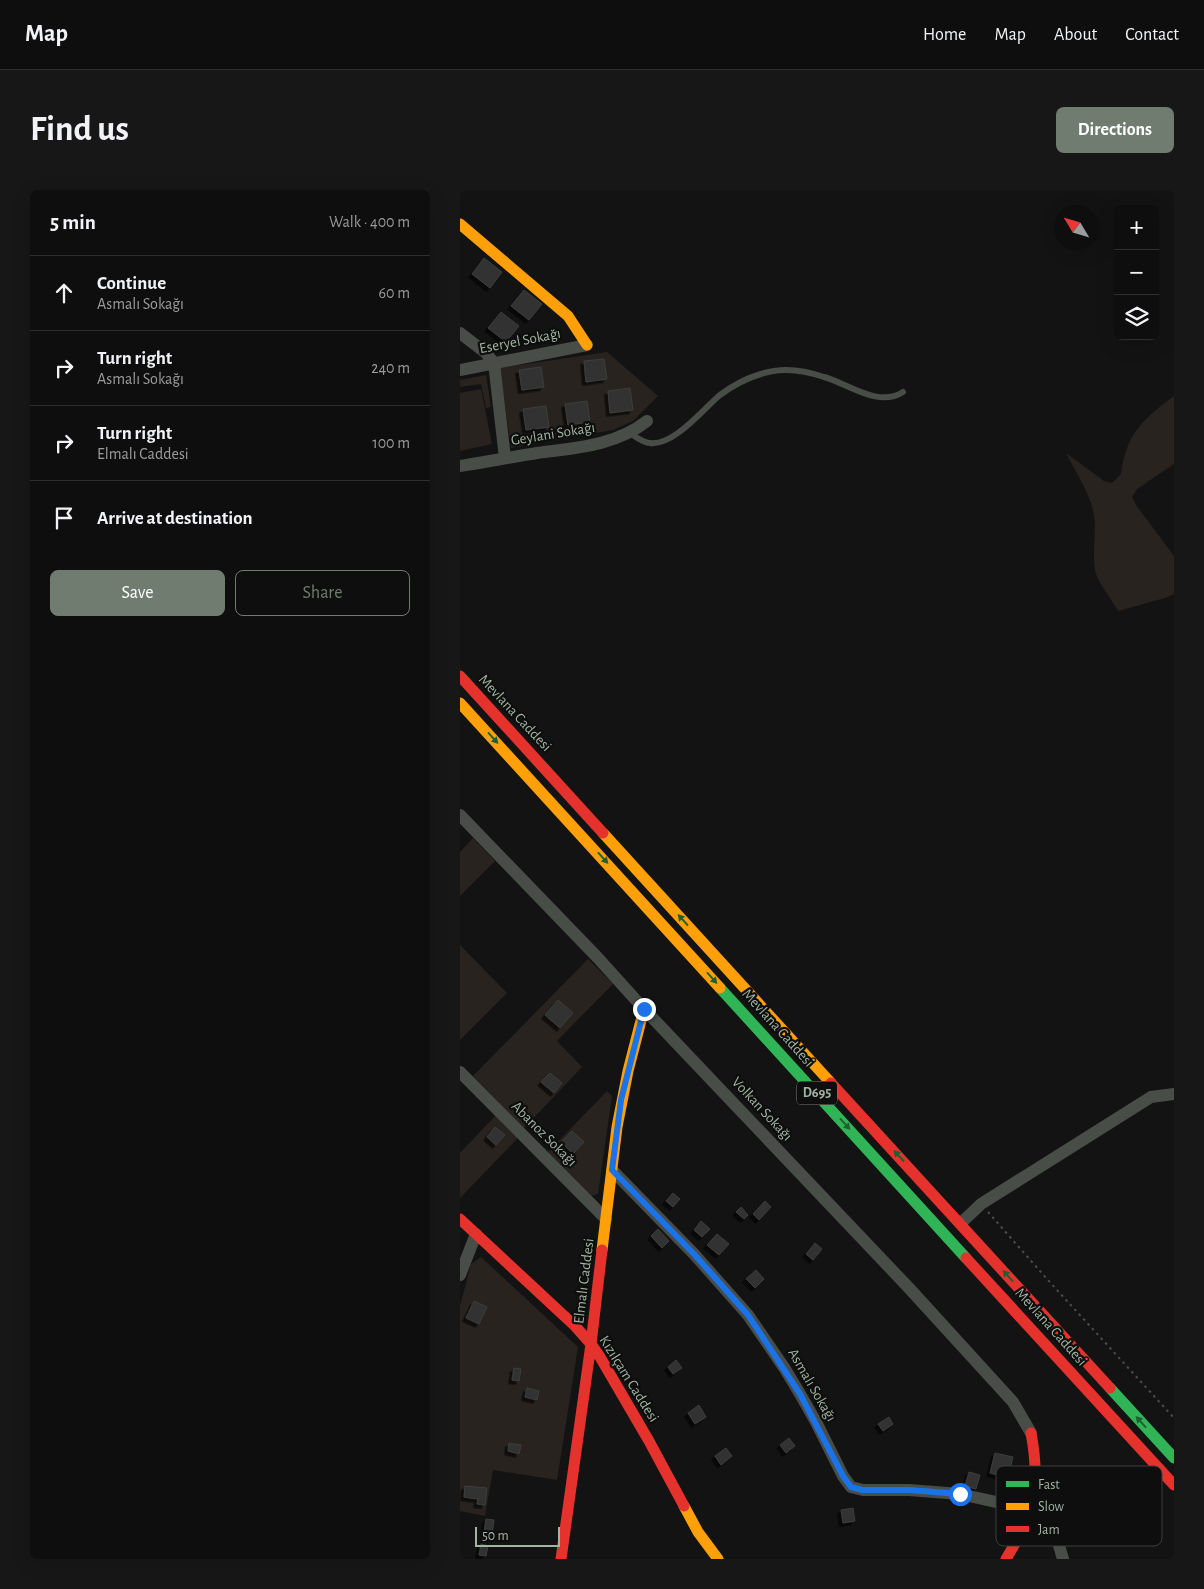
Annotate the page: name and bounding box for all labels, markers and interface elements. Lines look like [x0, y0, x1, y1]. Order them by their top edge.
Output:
text: Map [25, 22, 68, 46]
text: Home [923, 26, 966, 44]
text: Map [994, 26, 1026, 44]
text: About [1054, 26, 1097, 44]
text: Contact [1125, 26, 1179, 44]
button: Directions [1056, 107, 1174, 153]
text: Find us [30, 112, 129, 147]
north arrow [1054, 205, 1099, 250]
map controls [1114, 205, 1159, 340]
button: + [1114, 205, 1159, 250]
text: 5 min [50, 212, 96, 233]
text: Walk · 400 m [329, 214, 410, 230]
button: − [1114, 250, 1159, 295]
text: Continue [97, 274, 166, 293]
icon: ahead [50, 279, 78, 307]
text: 60 m [379, 285, 410, 301]
button: layers [1114, 295, 1159, 340]
text: Asmalı Sokağı [97, 296, 184, 312]
street label: Eseryel Sokağı [478, 326, 562, 356]
text: Turn right [97, 349, 172, 368]
icon: right [50, 354, 78, 382]
text: 240 m [371, 360, 410, 376]
text: Asmalı Sokağı [97, 371, 184, 387]
street label: Geylani Sokağı [510, 420, 596, 448]
text: Turn right [97, 424, 172, 443]
icon: right [50, 429, 78, 457]
text: 100 m [372, 435, 410, 451]
text: Elmalı Caddesi [97, 446, 189, 462]
icon: arrive [50, 504, 78, 532]
text: Arrive at destination [97, 509, 253, 528]
button: Save [50, 570, 225, 616]
button: Share [235, 570, 410, 616]
street label: Mevlana Caddesi [476, 672, 554, 754]
one-way arrow [487, 732, 499, 744]
one-way arrow [597, 852, 609, 864]
one-way arrow [677, 913, 688, 926]
one-way arrow [706, 972, 718, 984]
street label: Mevlana Caddesi [739, 986, 817, 1070]
route end [633, 998, 656, 1021]
street label: Volkan Sokağı [729, 1074, 795, 1144]
road number: D695 [797, 1081, 837, 1104]
street label: Abanoz Sokağı [509, 1099, 579, 1169]
one-way arrow [840, 1118, 851, 1131]
one-way arrow [893, 1149, 904, 1162]
street label: Elmalı Caddesi [571, 1237, 597, 1325]
one-way arrow [1002, 1270, 1014, 1282]
street label: Mevlana Caddesi [1012, 1285, 1090, 1369]
street label: Kızılçam Caddesi [597, 1333, 661, 1425]
street label: Asmalı Sokağı [785, 1346, 839, 1424]
one-way arrow [1135, 1416, 1147, 1428]
legend [996, 1466, 1162, 1546]
text: Fast [1038, 1478, 1060, 1492]
route start [949, 1483, 972, 1506]
text: Slow [1038, 1500, 1065, 1514]
text: Jam [1038, 1523, 1060, 1537]
scale bar [475, 1524, 560, 1547]
text: 50 m [482, 1529, 509, 1543]

